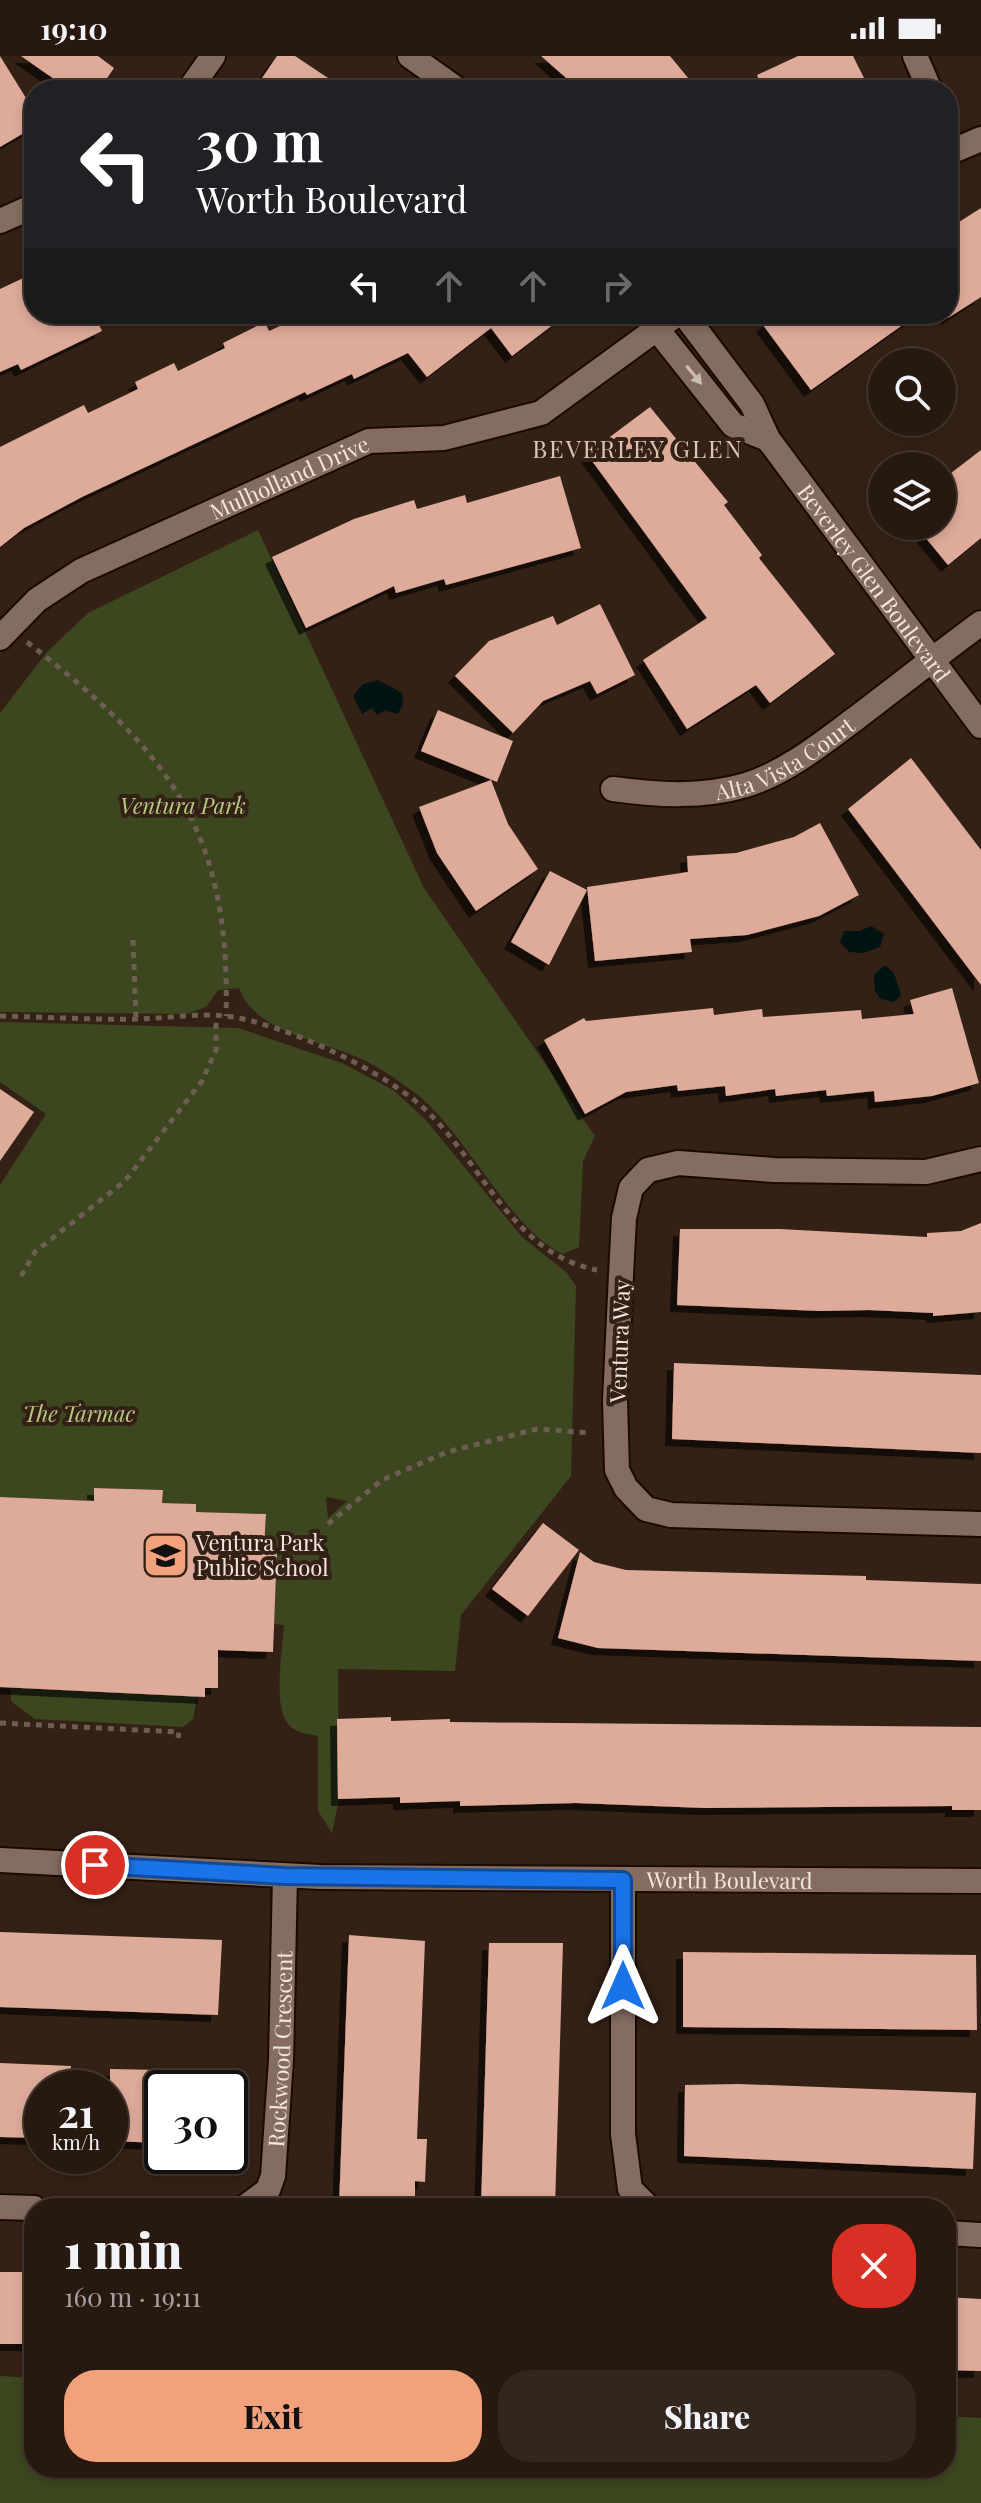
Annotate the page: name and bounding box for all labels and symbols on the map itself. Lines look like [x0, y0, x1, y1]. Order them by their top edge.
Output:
one-way arrow [685, 365, 701, 385]
street label: Mulholland Drive [205, 428, 373, 526]
district label: BEVERLEY GLEN [532, 432, 744, 464]
street label: Beverley Glen Boulevard [791, 477, 958, 688]
street label: Alta Vista Court [712, 709, 861, 807]
park label: Ventura Park [120, 790, 246, 820]
street label: Ventura Way [602, 1279, 636, 1404]
park label: The Tarmac [23, 1398, 135, 1428]
place label: Ventura Park Public School [195, 1527, 328, 1582]
school or university icon: Ventura Park Public School [141, 1531, 189, 1579]
pin [61, 1831, 129, 1899]
street label: Worth Boulevard [645, 1864, 813, 1895]
position arrow [581, 1944, 665, 2028]
street label: Rockwood Crescent [260, 1949, 298, 2148]
speed limit sign: 30 [144, 2070, 248, 2174]

